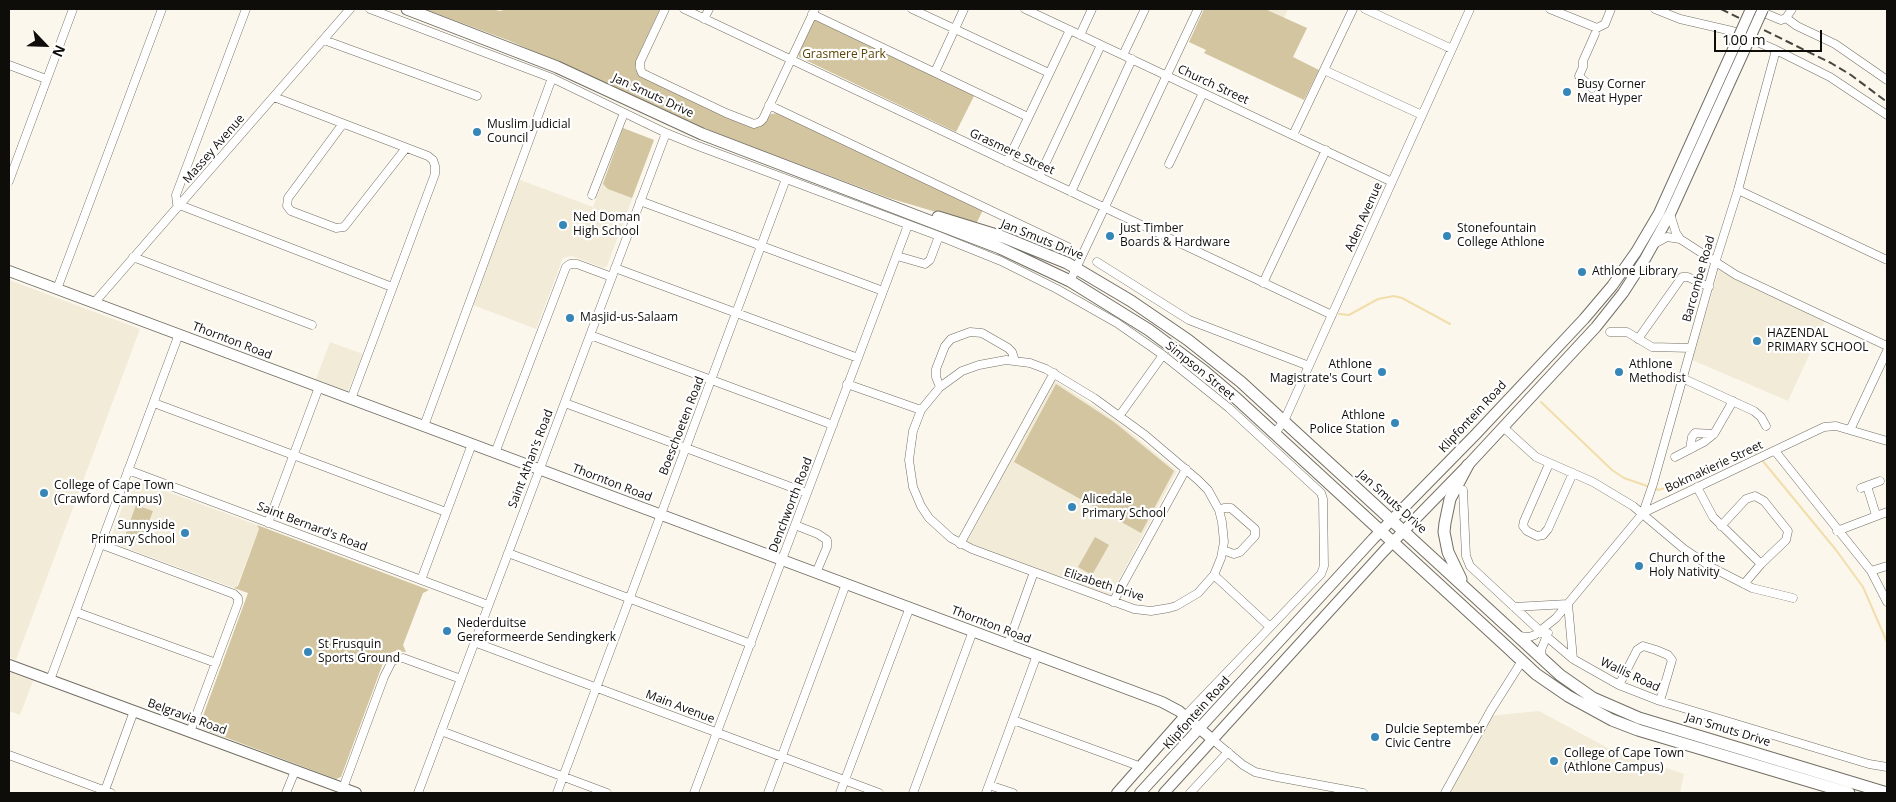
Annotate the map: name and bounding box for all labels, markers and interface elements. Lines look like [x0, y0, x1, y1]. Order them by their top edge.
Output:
north arrow [20, 20, 70, 70]
scale bar [1716, 20, 1824, 52]
text: 100 m [1722, 29, 1766, 49]
text: N [48, 42, 70, 60]
park label: Grasmere Park [802, 48, 886, 62]
street label: Church Street [1175, 62, 1251, 108]
street label: Jan Smuts Drive [610, 71, 696, 121]
place label: Busy Corner Meat Hyper [1577, 78, 1646, 106]
marker: Busy Corner Meat Hyper [1561, 86, 1573, 98]
street label: Massey Avenue [180, 112, 248, 186]
place label: Muslim Judicial Council [487, 118, 571, 146]
marker: Muslim Judicial Council [471, 126, 483, 138]
street label: Grasmere Street [967, 126, 1057, 178]
street label: Aden Avenue [1342, 180, 1386, 254]
place label: Ned Doman High School [573, 211, 640, 239]
street label: Jan Smuts Drive [999, 217, 1085, 263]
marker: Ned Doman High School [557, 219, 569, 231]
place label: Just Timber Boards & Hardware [1120, 222, 1230, 250]
place label: Stonefountain College Athlone [1457, 222, 1545, 250]
marker: Just Timber Boards & Hardware [1104, 230, 1116, 242]
marker: Stonefountain College Athlone [1441, 230, 1453, 242]
street label: Barcombe Road [1680, 234, 1718, 324]
place label: Athlone Library [1592, 265, 1678, 279]
marker: Athlone Library [1576, 266, 1588, 278]
place label: Masjid-us-Salaam [580, 311, 678, 325]
marker: Masjid-us-Salaam [564, 312, 576, 324]
street label: Thornton Road [190, 319, 274, 363]
place label: HAZENDAL PRIMARY SCHOOL [1767, 327, 1869, 355]
marker: HAZENDAL PRIMARY SCHOOL [1751, 335, 1763, 347]
street label: Simpson Street [1162, 339, 1238, 403]
place label: Athlone Magistrate's Court [1270, 358, 1372, 386]
place label: Athlone Methodist [1629, 358, 1686, 386]
marker: Athlone Magistrate's Court [1376, 366, 1388, 378]
marker: Athlone Methodist [1613, 366, 1625, 378]
street label: Boeschoeten Road [657, 375, 707, 477]
street label: Klipfontein Road [1436, 378, 1510, 456]
street label: Saint Athan's Road [506, 408, 556, 510]
place label: Athlone Police Station [1309, 409, 1385, 437]
marker: Athlone Police Station [1389, 417, 1401, 429]
street label: Bokmakierie Street [1663, 438, 1765, 496]
street label: Denchworth Road [766, 455, 816, 555]
street label: Thornton Road [570, 461, 654, 505]
street label: Jan Smuts Drive [1355, 467, 1429, 537]
place label: College of Cape Town (Crawford Campus) [54, 479, 174, 507]
marker: College of Cape Town (Crawford Campus) [38, 487, 50, 499]
place label: Alicedale Primary School [1082, 493, 1166, 521]
street label: Saint Bernard's Road [255, 499, 369, 555]
marker: Alicedale Primary School [1066, 501, 1078, 513]
place label: Sunnyside Primary School [91, 519, 175, 547]
marker: Sunnyside Primary School [179, 527, 191, 539]
place label: Church of the Holy Nativity [1649, 552, 1725, 580]
marker: Church of the Holy Nativity [1633, 560, 1645, 572]
street label: Elizabeth Drive [1062, 565, 1146, 605]
street label: Thornton Road [949, 603, 1033, 647]
place label: Nederduitse Gereformeerde Sendingkerk [457, 617, 616, 645]
marker: Nederduitse Gereformeerde Sendingkerk [441, 625, 453, 637]
place label: St Frusquin Sports Ground [318, 638, 400, 666]
marker: St Frusquin Sports Ground [302, 646, 314, 658]
street label: Wallis Road [1598, 655, 1662, 695]
street label: Klipfontein Road [1161, 674, 1233, 752]
street label: Main Avenue [643, 687, 717, 727]
street label: Belgravia Road [146, 696, 228, 738]
street label: Jan Smuts Drive [1684, 710, 1772, 750]
place label: Dulcie September Civic Centre [1385, 723, 1484, 751]
marker: Dulcie September Civic Centre [1369, 731, 1381, 743]
place label: College of Cape Town (Athlone Campus) [1564, 747, 1684, 775]
marker: College of Cape Town (Athlone Campus) [1548, 755, 1560, 767]

